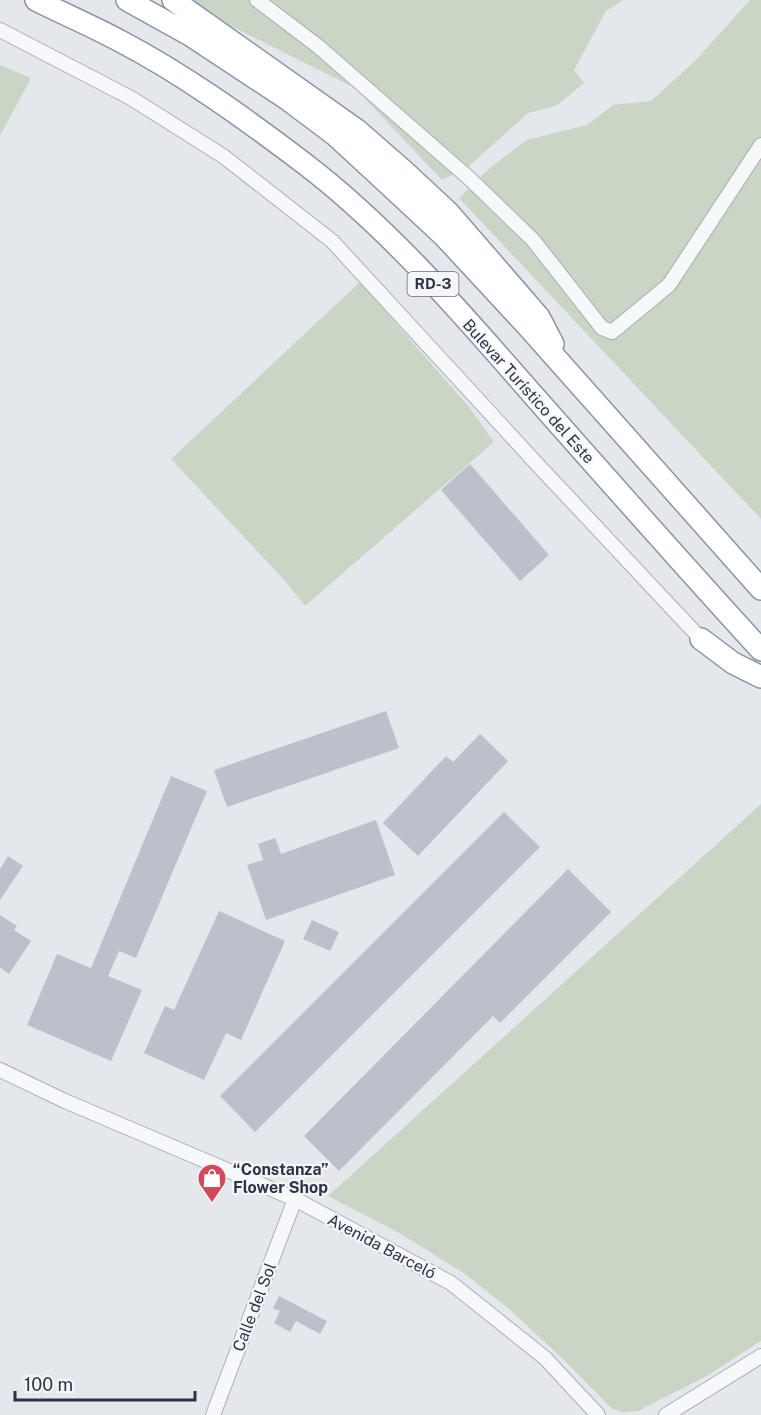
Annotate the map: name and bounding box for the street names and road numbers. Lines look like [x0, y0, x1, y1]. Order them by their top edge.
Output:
road number: RD-3 [408, 272, 458, 296]
street label: Bulevar Turístico del Este [459, 315, 599, 468]
street label: Avenida Barceló [324, 1210, 439, 1283]
street label: Calle del Sol [229, 1260, 280, 1354]

